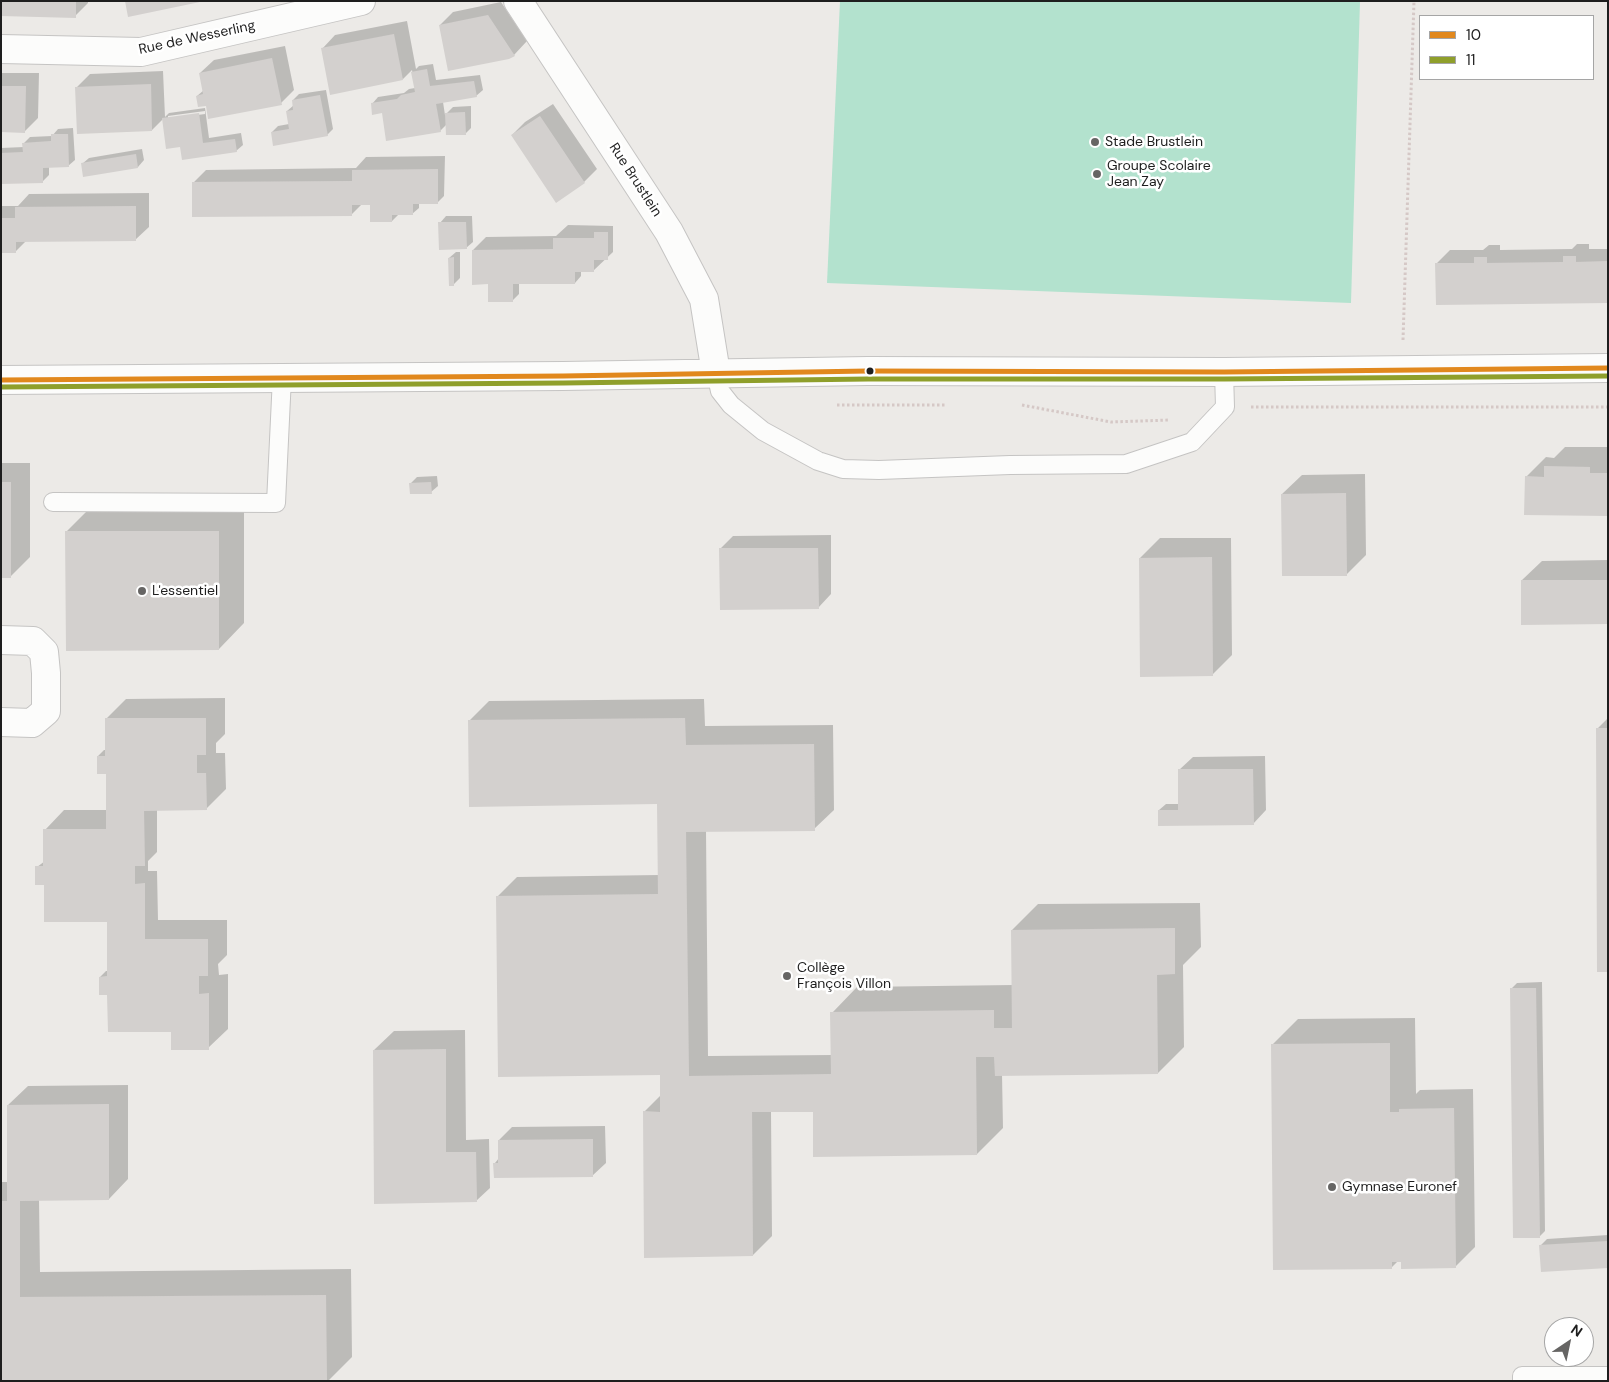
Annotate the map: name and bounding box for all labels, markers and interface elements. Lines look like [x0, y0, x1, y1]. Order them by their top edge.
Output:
legend [1419, 15, 1594, 80]
street label: Rue de Wesserling [137, 17, 257, 59]
text: 10 [1466, 25, 1481, 45]
text: 11 [1466, 50, 1475, 70]
place label: Stade Brustlein [1105, 134, 1203, 150]
marker: Stade Brustlein [1089, 136, 1101, 148]
street label: Rue Brustlein [605, 140, 665, 220]
place label: Groupe Scolaire Jean Zay [1107, 158, 1211, 190]
marker: Groupe Scolaire Jean Zay [1091, 168, 1103, 180]
unlabelled marker [865, 366, 875, 376]
place label: L'essentiel [152, 583, 218, 599]
marker: L'essentiel [136, 585, 148, 597]
place label: Collège François Villon [797, 960, 891, 992]
marker: Collège François Villon [781, 970, 793, 982]
place label: Gymnase Euronef [1342, 1179, 1457, 1195]
marker: Gymnase Euronef [1326, 1181, 1338, 1193]
north arrow [1544, 1317, 1594, 1367]
text: N [1568, 1320, 1586, 1341]

